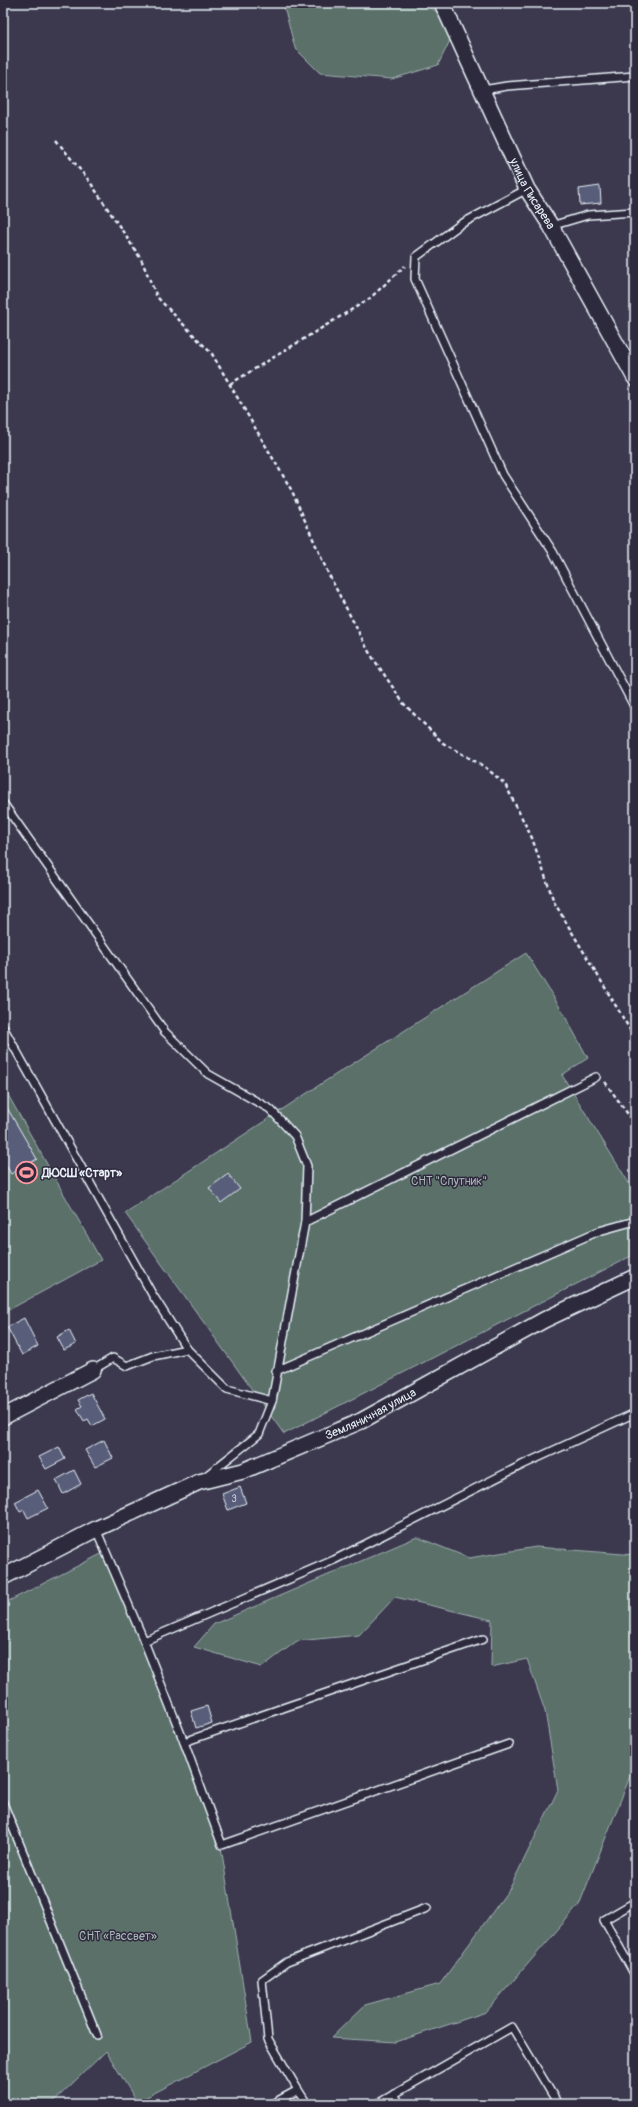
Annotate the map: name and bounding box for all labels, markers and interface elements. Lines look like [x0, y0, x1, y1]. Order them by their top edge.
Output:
street label: улица Писарева [506, 155, 559, 232]
sports icon: ДЮСШ «Старт» [14, 1160, 40, 1186]
place label: ДЮСШ «Старт» [41, 1166, 123, 1181]
park label: СНТ "Спутник" [411, 1174, 487, 1189]
street label: Земляничная улица [323, 1384, 419, 1443]
house number: 3 [231, 1493, 237, 1505]
park label: СНТ «Рассвет» [79, 1929, 157, 1944]

